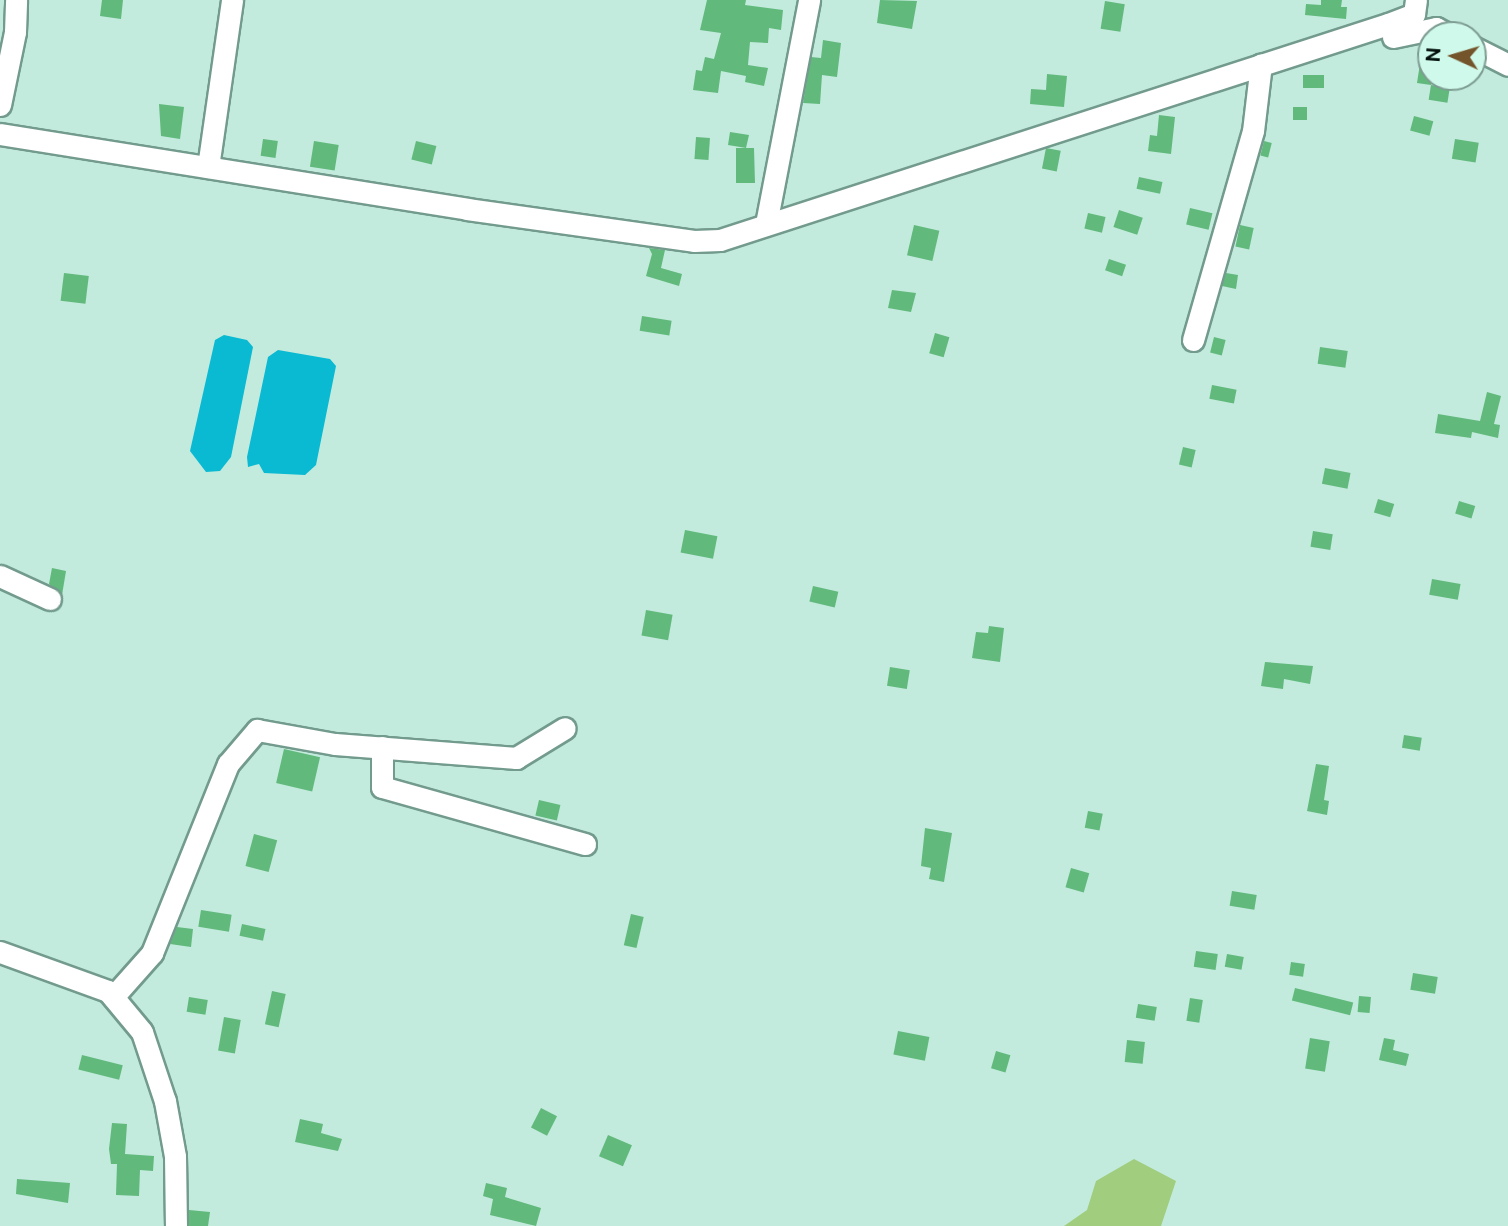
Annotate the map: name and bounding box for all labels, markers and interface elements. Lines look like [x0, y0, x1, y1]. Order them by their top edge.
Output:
north arrow [1417, 21, 1487, 91]
text: N [1422, 47, 1445, 63]

